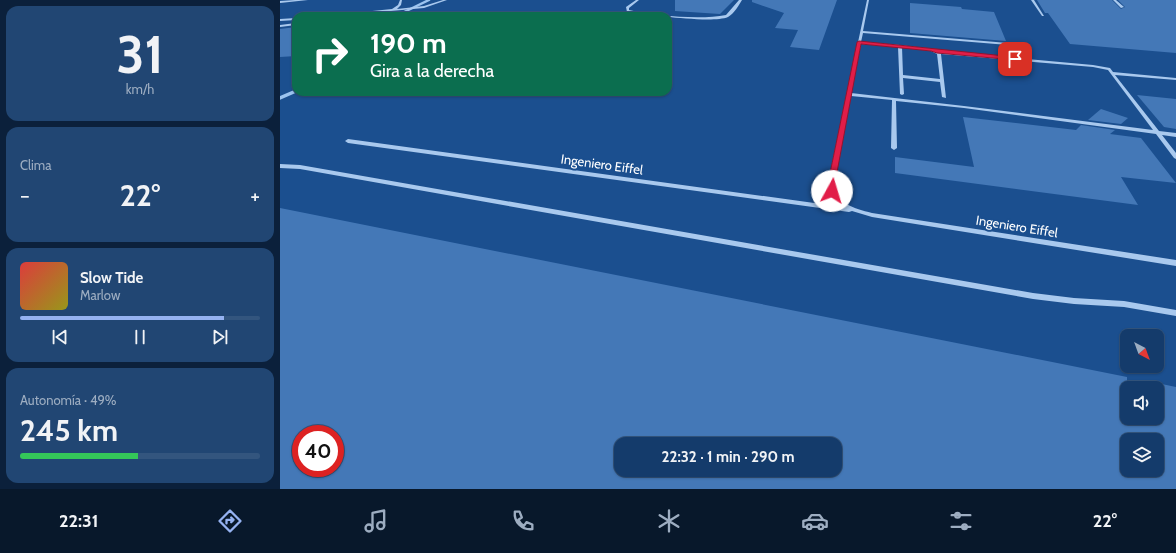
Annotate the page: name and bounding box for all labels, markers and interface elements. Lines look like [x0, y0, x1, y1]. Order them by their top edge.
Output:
text: 31 [116, 23, 164, 86]
text: 190 m [370, 26, 446, 60]
icon: right [304, 28, 356, 80]
pin [998, 42, 1032, 76]
icon: arrive [1004, 48, 1026, 70]
text: Gira a la derecha [370, 60, 494, 82]
text: km/h [126, 81, 154, 97]
street label: Ingeniero Eiffel [560, 150, 644, 178]
text: Clima [20, 157, 51, 173]
position arrow [811, 170, 853, 212]
text: 22° [120, 177, 160, 214]
text: − [20, 182, 30, 209]
text: + [250, 182, 260, 209]
street label: Ingeniero Eiffel [975, 212, 1059, 240]
text: Slow Tide [80, 269, 143, 287]
text: Marlow [80, 287, 120, 303]
icon: previous [49, 326, 71, 348]
icon: pause [129, 326, 151, 348]
icon: next [209, 326, 231, 348]
north arrow [1120, 329, 1164, 373]
map controls [1120, 329, 1164, 477]
button: sound [1120, 381, 1164, 425]
text: Autonomía · 49% [20, 392, 117, 408]
text: 245 km [20, 412, 118, 449]
speed limit sign: 40 [292, 425, 344, 477]
button: layers [1120, 433, 1164, 477]
text: 22:32 · 1 min · 290 m [662, 448, 794, 466]
icon: directions [216, 507, 244, 535]
icon: music [362, 507, 390, 535]
icon: phone [509, 507, 537, 535]
icon: climate [655, 507, 683, 535]
icon: car [801, 507, 829, 535]
icon: filters [947, 507, 975, 535]
text: 22:31 [59, 510, 98, 532]
text: 22° [1093, 510, 1117, 532]

